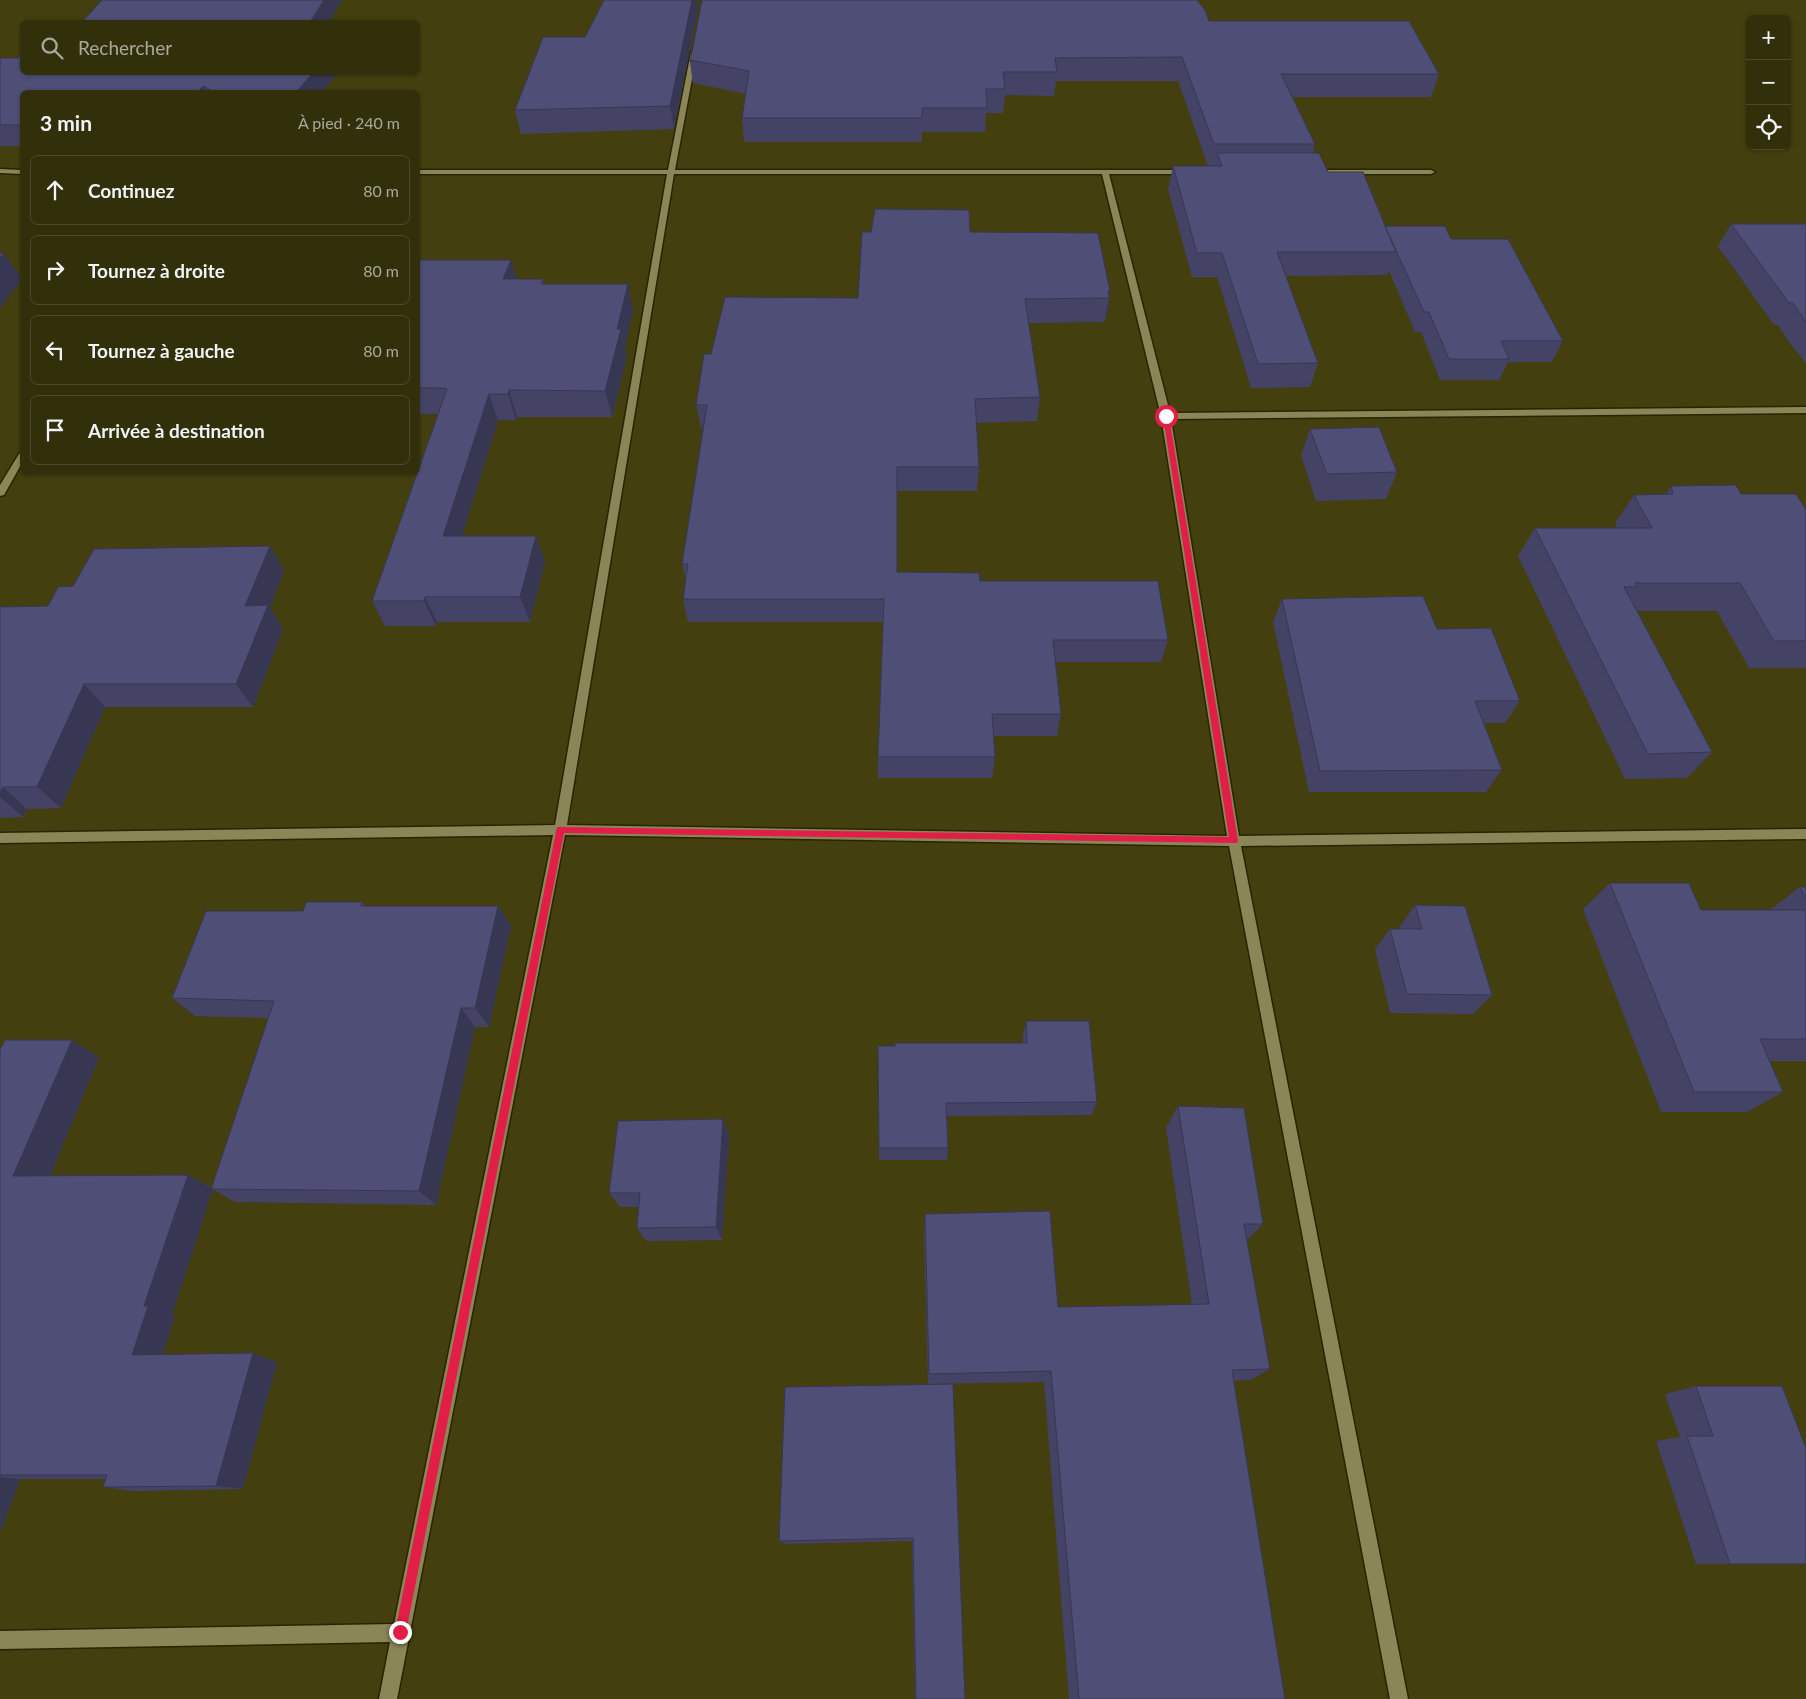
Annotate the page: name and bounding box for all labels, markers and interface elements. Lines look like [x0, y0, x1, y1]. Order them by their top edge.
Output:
map controls [1746, 15, 1791, 150]
button: + [1746, 15, 1791, 60]
search box [20, 20, 420, 75]
icon: search [38, 34, 66, 62]
text: Rechercher [78, 36, 172, 59]
button: − [1746, 60, 1791, 105]
button: locate [1746, 105, 1791, 150]
text: 3 min [40, 110, 92, 135]
text: À pied · 240 m [298, 113, 400, 132]
icon: ahead [41, 176, 69, 204]
text: Continuez [88, 179, 174, 202]
text: 80 m [363, 181, 399, 200]
icon: right [41, 256, 69, 284]
text: Tournez à droite [88, 259, 225, 282]
text: 80 m [363, 261, 399, 280]
icon: left [41, 336, 69, 364]
text: Tournez à gauche [88, 339, 235, 362]
text: 80 m [363, 341, 399, 360]
route start [1155, 405, 1178, 428]
icon: arrive [41, 416, 69, 444]
text: Arrivée à destination [88, 419, 265, 442]
route end [389, 1621, 412, 1644]

